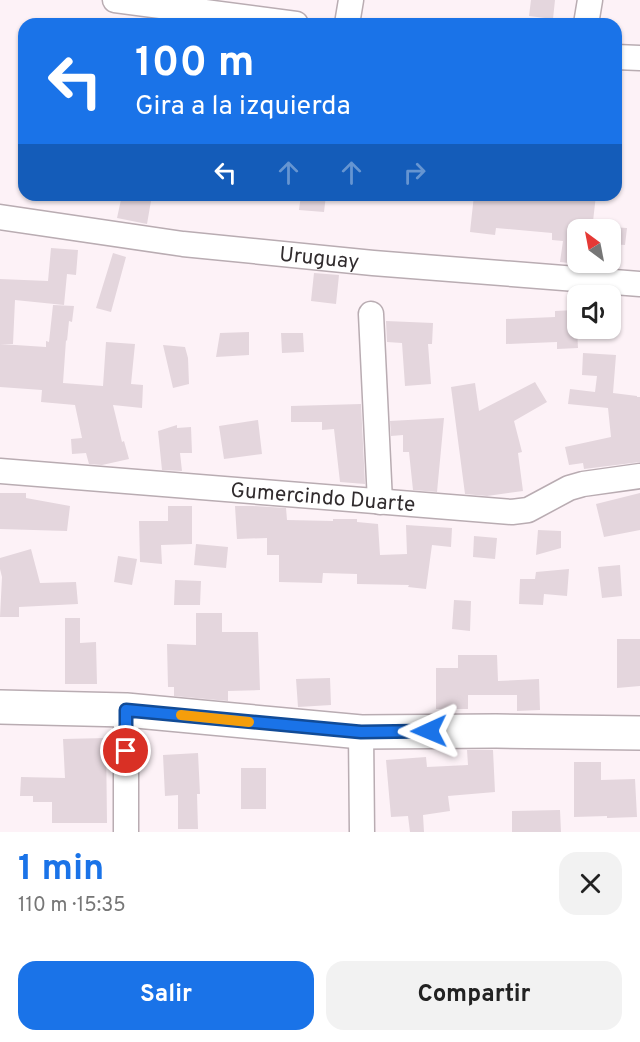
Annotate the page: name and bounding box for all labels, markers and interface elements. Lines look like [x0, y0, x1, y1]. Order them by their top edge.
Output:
text: 100 m [135, 38, 254, 91]
icon: left [36, 42, 114, 120]
text: Gira a la izquierda [135, 90, 351, 124]
icon: left [209, 156, 242, 189]
icon: ahead [272, 156, 305, 189]
icon: ahead [335, 156, 368, 189]
icon: right [398, 156, 431, 189]
north arrow [567, 219, 621, 273]
map controls [567, 219, 621, 339]
street label: Uruguay [278, 242, 360, 277]
button: sound [567, 285, 621, 339]
street label: Gumercindo Duarte [229, 478, 416, 519]
position arrow [397, 699, 461, 763]
pin [100, 725, 151, 776]
icon: arrive [109, 734, 142, 767]
text: 1 min [18, 847, 104, 893]
button: close [559, 852, 622, 915]
text: 110 m · 15:35 [18, 893, 126, 919]
button: Salir [18, 961, 314, 1030]
button: Compartir [326, 961, 622, 1030]

